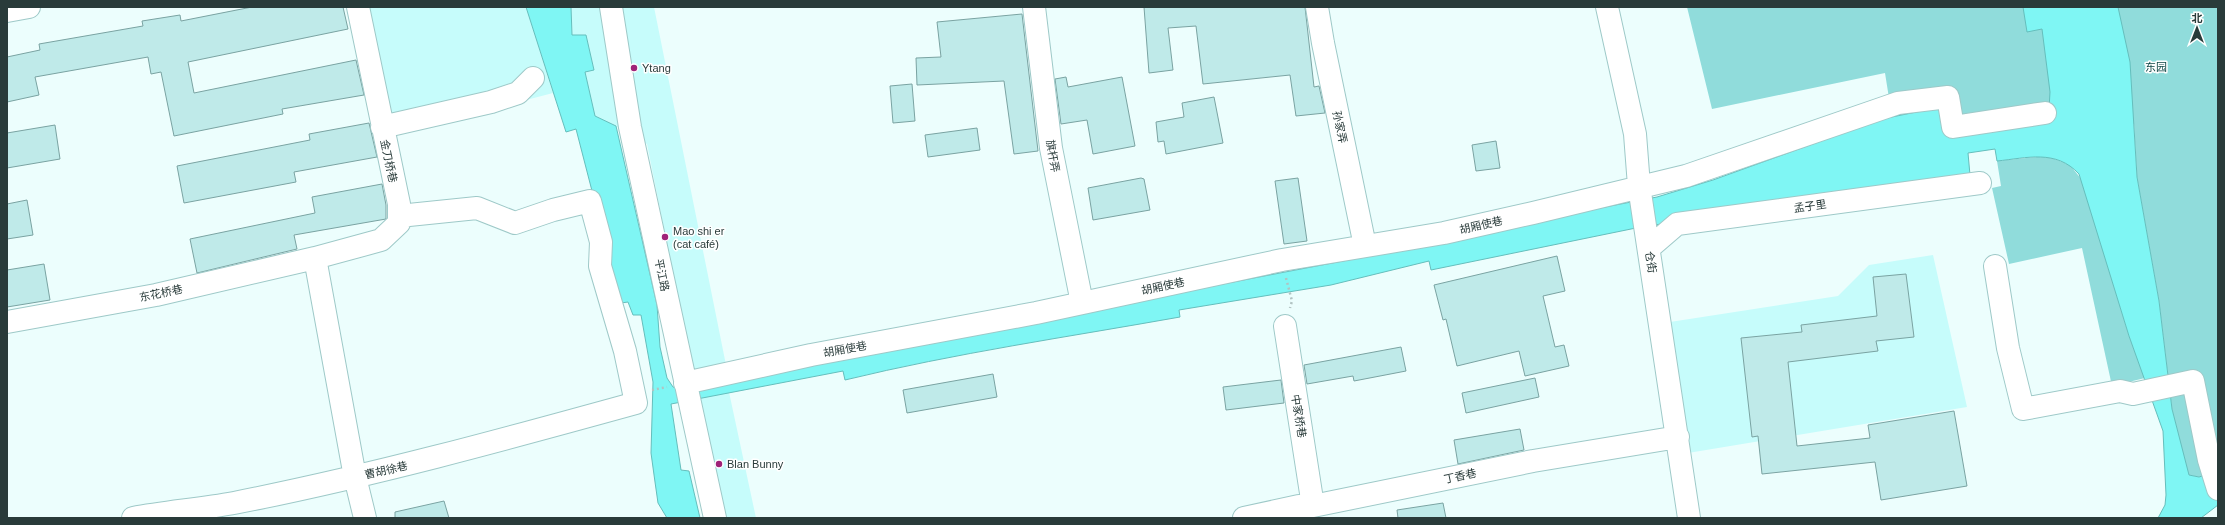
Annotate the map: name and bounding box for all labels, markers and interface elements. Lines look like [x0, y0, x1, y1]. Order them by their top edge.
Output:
north arrow [2177, 8, 2217, 48]
text: 北 [2192, 12, 2203, 24]
park label: 东园 [2145, 61, 2167, 73]
place label: Ytang [642, 62, 671, 74]
marker: Ytang [629, 63, 639, 73]
street label: 孙家弄 [1331, 110, 1349, 144]
street label: 金刀桥巷 [379, 138, 399, 184]
street label: 旗杆弄 [1044, 139, 1062, 173]
street label: 孟子里 [1793, 198, 1827, 214]
street label: 胡厢使巷 [1458, 214, 1504, 236]
place label: Mao shi er (cat café) [673, 225, 725, 250]
marker: Mao shi er (cat café) [660, 232, 670, 242]
street label: 仓街 [1643, 250, 1659, 274]
street label: 平江路 [653, 258, 671, 292]
street label: 胡厢使巷 [1140, 276, 1186, 296]
street label: 东花桥巷 [138, 283, 184, 303]
street label: 胡厢使巷 [822, 339, 868, 359]
street label: 中家桥巷 [1290, 393, 1308, 439]
place label: Blan Bunny [727, 458, 784, 470]
street label: 曹胡徐巷 [363, 459, 409, 481]
marker: Blan Bunny [714, 459, 724, 469]
street label: 丁香巷 [1443, 467, 1477, 485]

